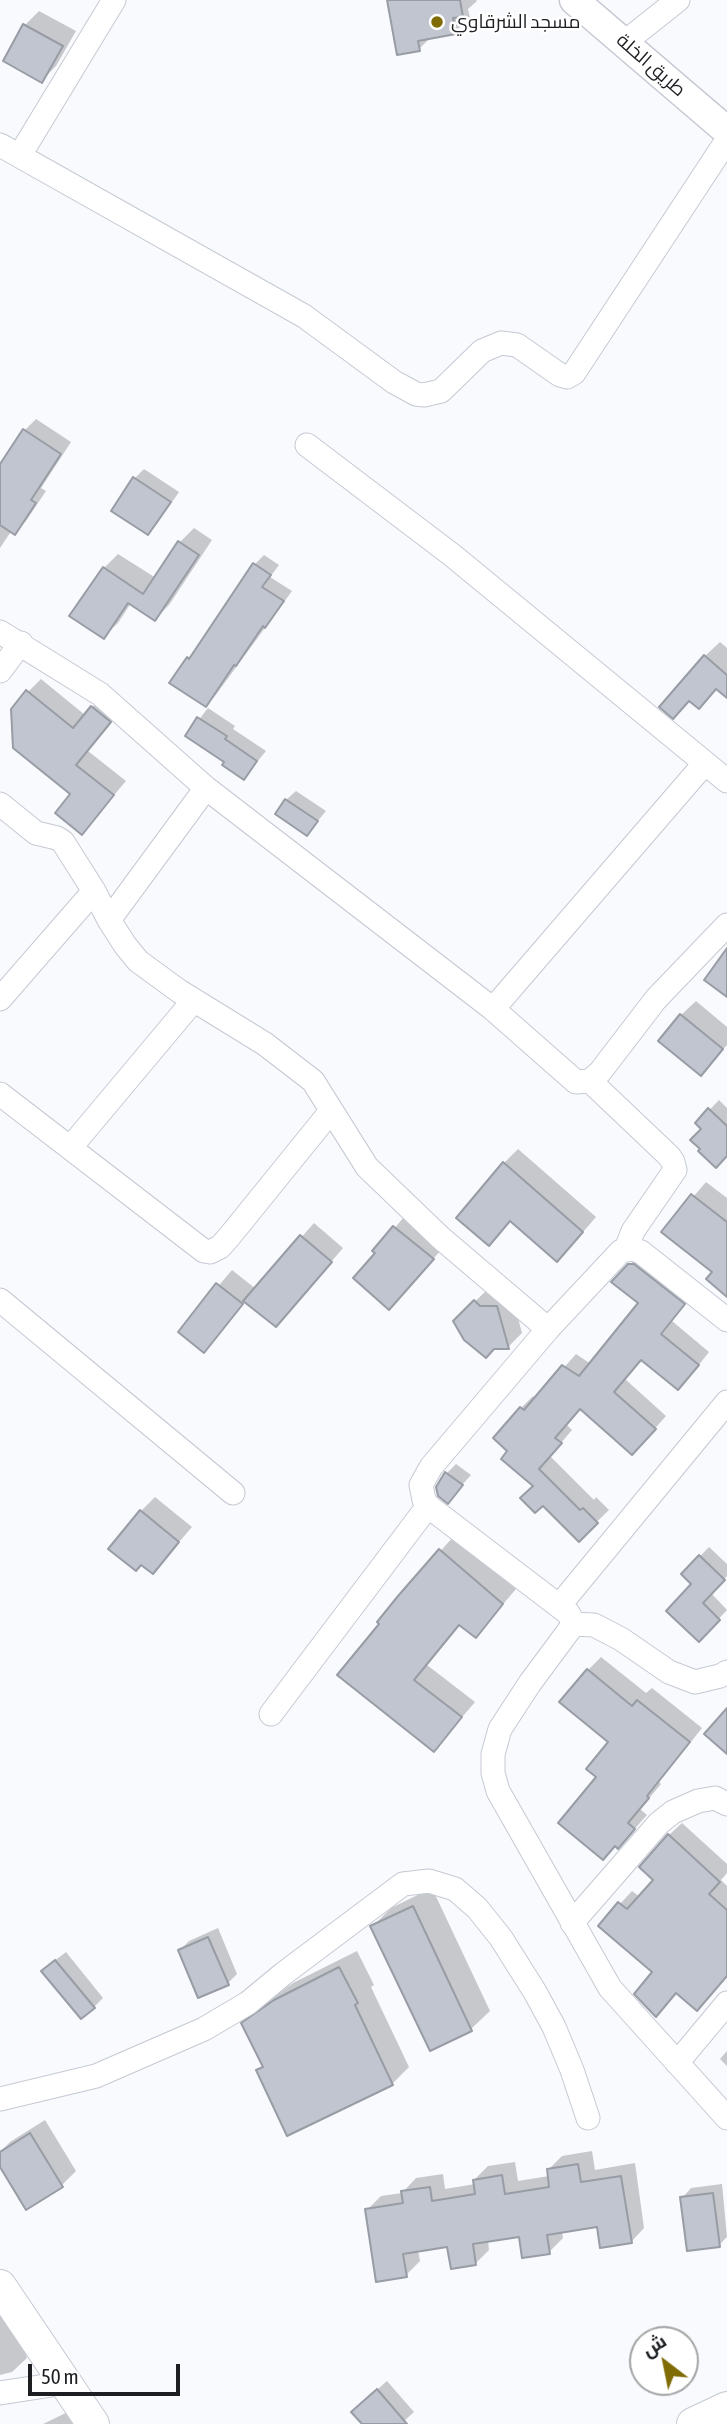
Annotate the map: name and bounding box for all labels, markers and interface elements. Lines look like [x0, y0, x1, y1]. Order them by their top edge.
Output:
place label: مسجد الشرقاوي [451, 11, 580, 33]
marker: مسجد الشرقاوي [429, 14, 445, 30]
street label: طريق الخلة [612, 29, 690, 101]
north arrow [629, 2326, 699, 2396]
text: ش [638, 2329, 670, 2361]
scale bar [32, 2350, 184, 2394]
text: 50 m [41, 2364, 79, 2388]

